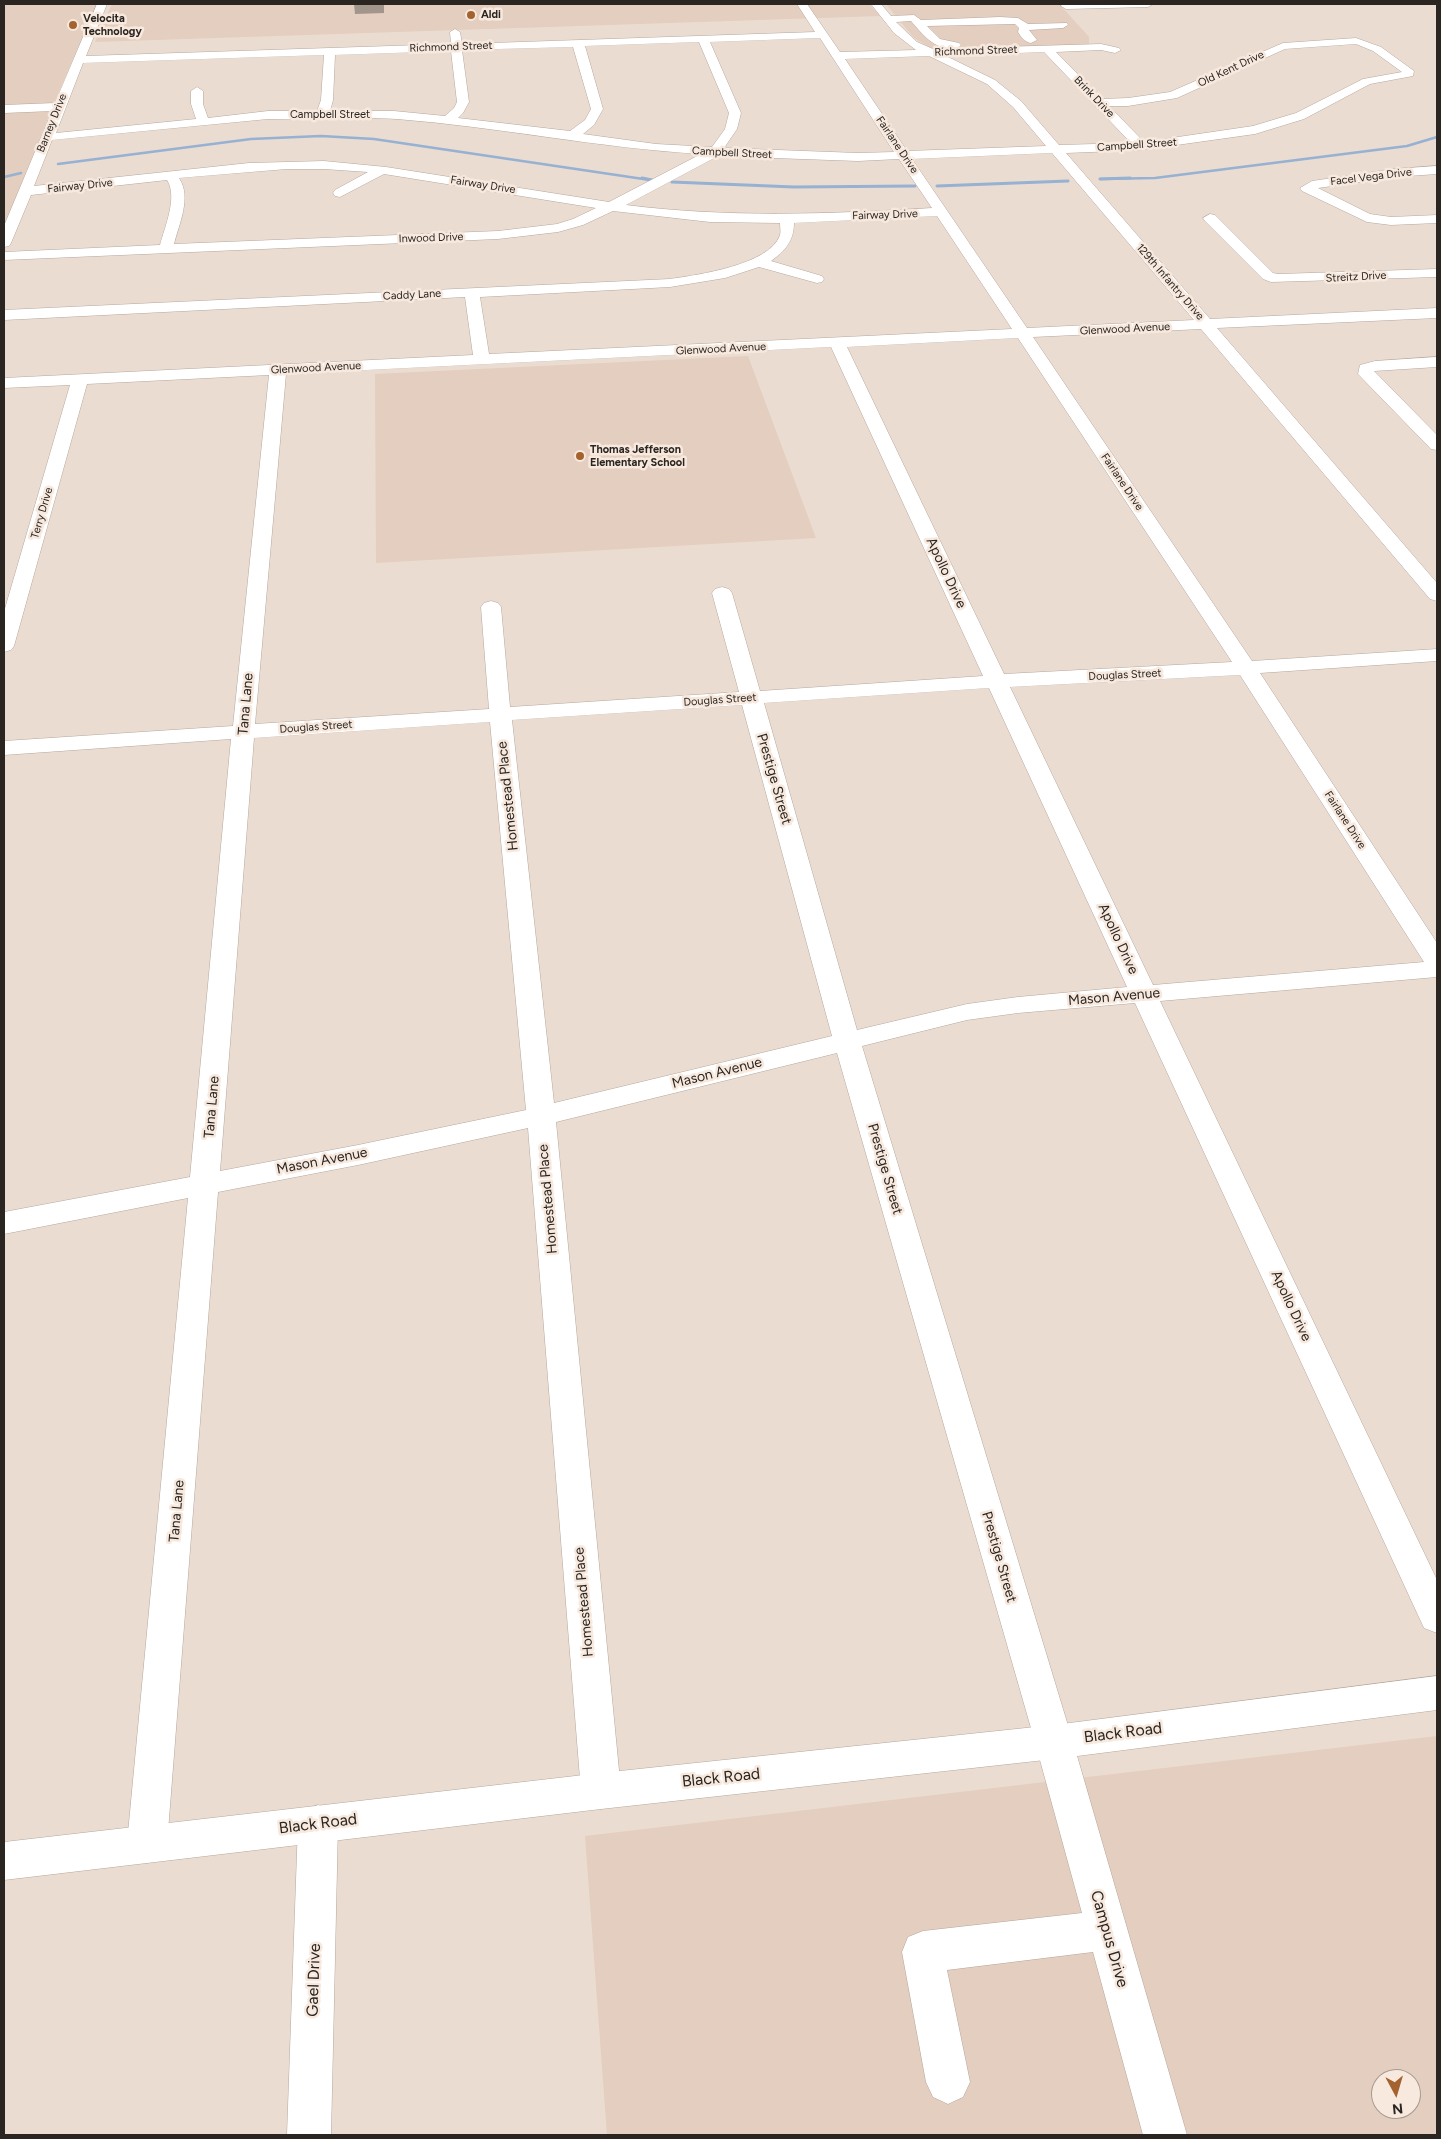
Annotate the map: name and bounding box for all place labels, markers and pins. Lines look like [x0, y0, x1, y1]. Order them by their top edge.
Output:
place label: Aldi [481, 8, 501, 22]
marker: Aldi [465, 9, 477, 21]
place label: Velocita Technology [83, 12, 142, 38]
marker: Velocita Technology [67, 19, 79, 31]
place label: Thomas Jefferson Elementary School [590, 443, 685, 469]
marker: Thomas Jefferson Elementary School [574, 450, 586, 462]

